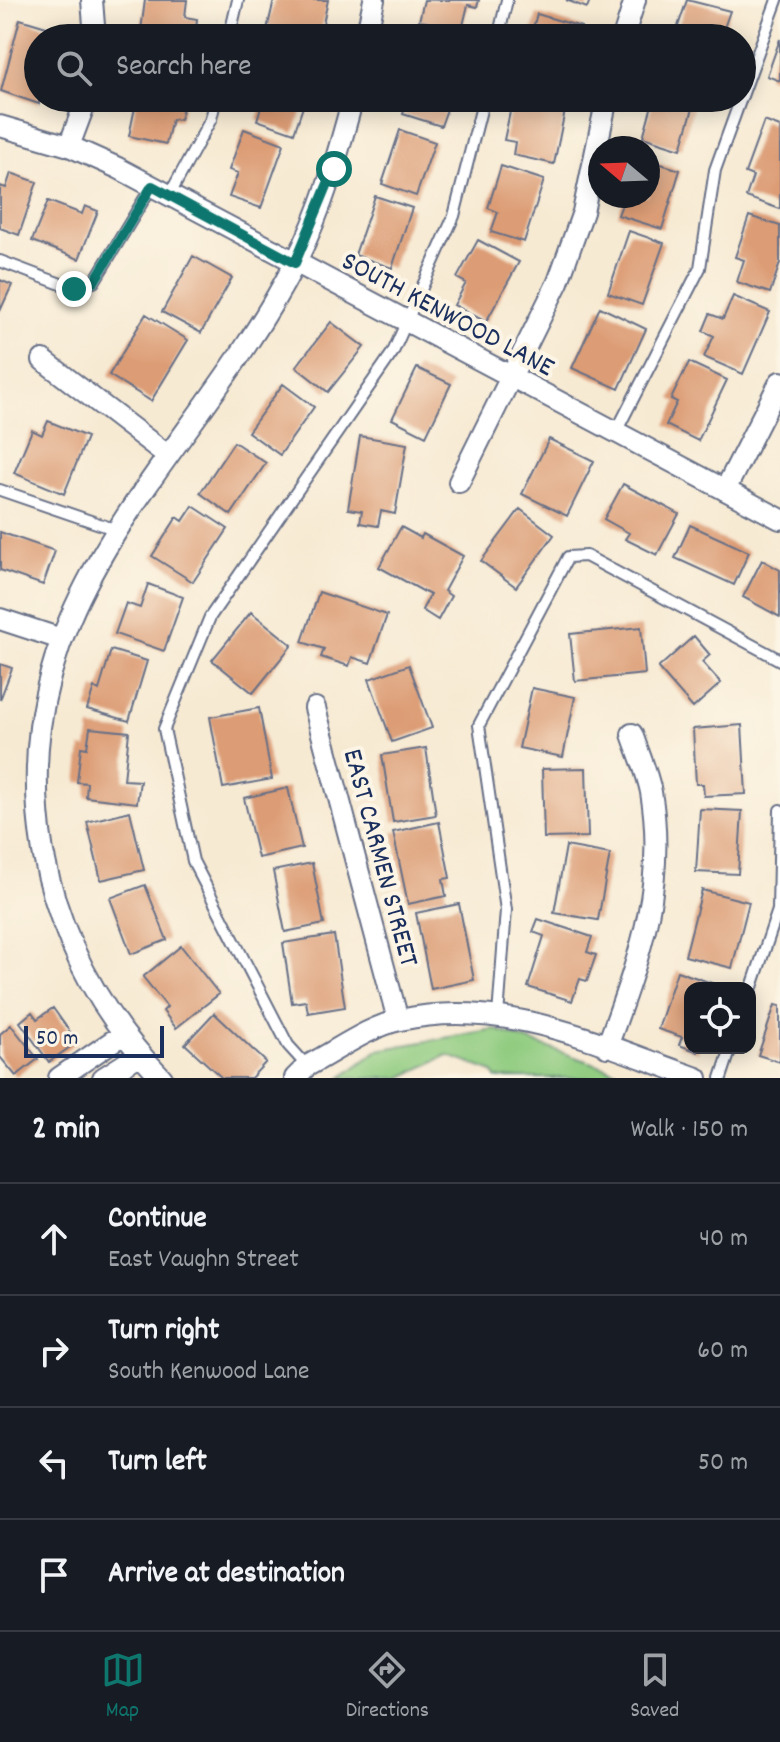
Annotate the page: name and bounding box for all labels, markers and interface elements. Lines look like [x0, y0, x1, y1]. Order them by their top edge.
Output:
search box [24, 24, 756, 112]
icon: search [52, 46, 96, 90]
text: Search here [116, 47, 252, 90]
north arrow [588, 136, 660, 208]
route start [316, 151, 352, 187]
street label: SOUTH KENWOOD LANE [333, 243, 560, 390]
route end [56, 271, 92, 307]
street label: EAST CARMEN STREET [330, 745, 426, 972]
map controls [684, 982, 756, 1054]
button: locate [684, 982, 756, 1054]
scale bar [24, 1022, 164, 1058]
text: 50 m [36, 1024, 78, 1055]
text: 2 min [32, 1106, 100, 1155]
text: Walk · 150 m [630, 1112, 748, 1149]
text: Continue [108, 1199, 207, 1242]
icon: ahead [32, 1217, 76, 1261]
text: 40 m [699, 1221, 748, 1258]
text: East Vaughn Street [108, 1242, 299, 1279]
text: Turn right [108, 1311, 219, 1354]
icon: right [32, 1329, 76, 1373]
text: 60 m [697, 1333, 748, 1370]
text: South Kenwood Lane [108, 1354, 309, 1391]
icon: left [32, 1441, 76, 1485]
text: Turn left [108, 1442, 207, 1485]
text: 50 m [698, 1445, 748, 1482]
icon: arrive [32, 1553, 76, 1597]
text: Arrive at destination [108, 1554, 345, 1597]
tab: Map [101, 1648, 145, 1727]
tab: Directions [346, 1648, 429, 1727]
tab: Saved [630, 1648, 679, 1727]

